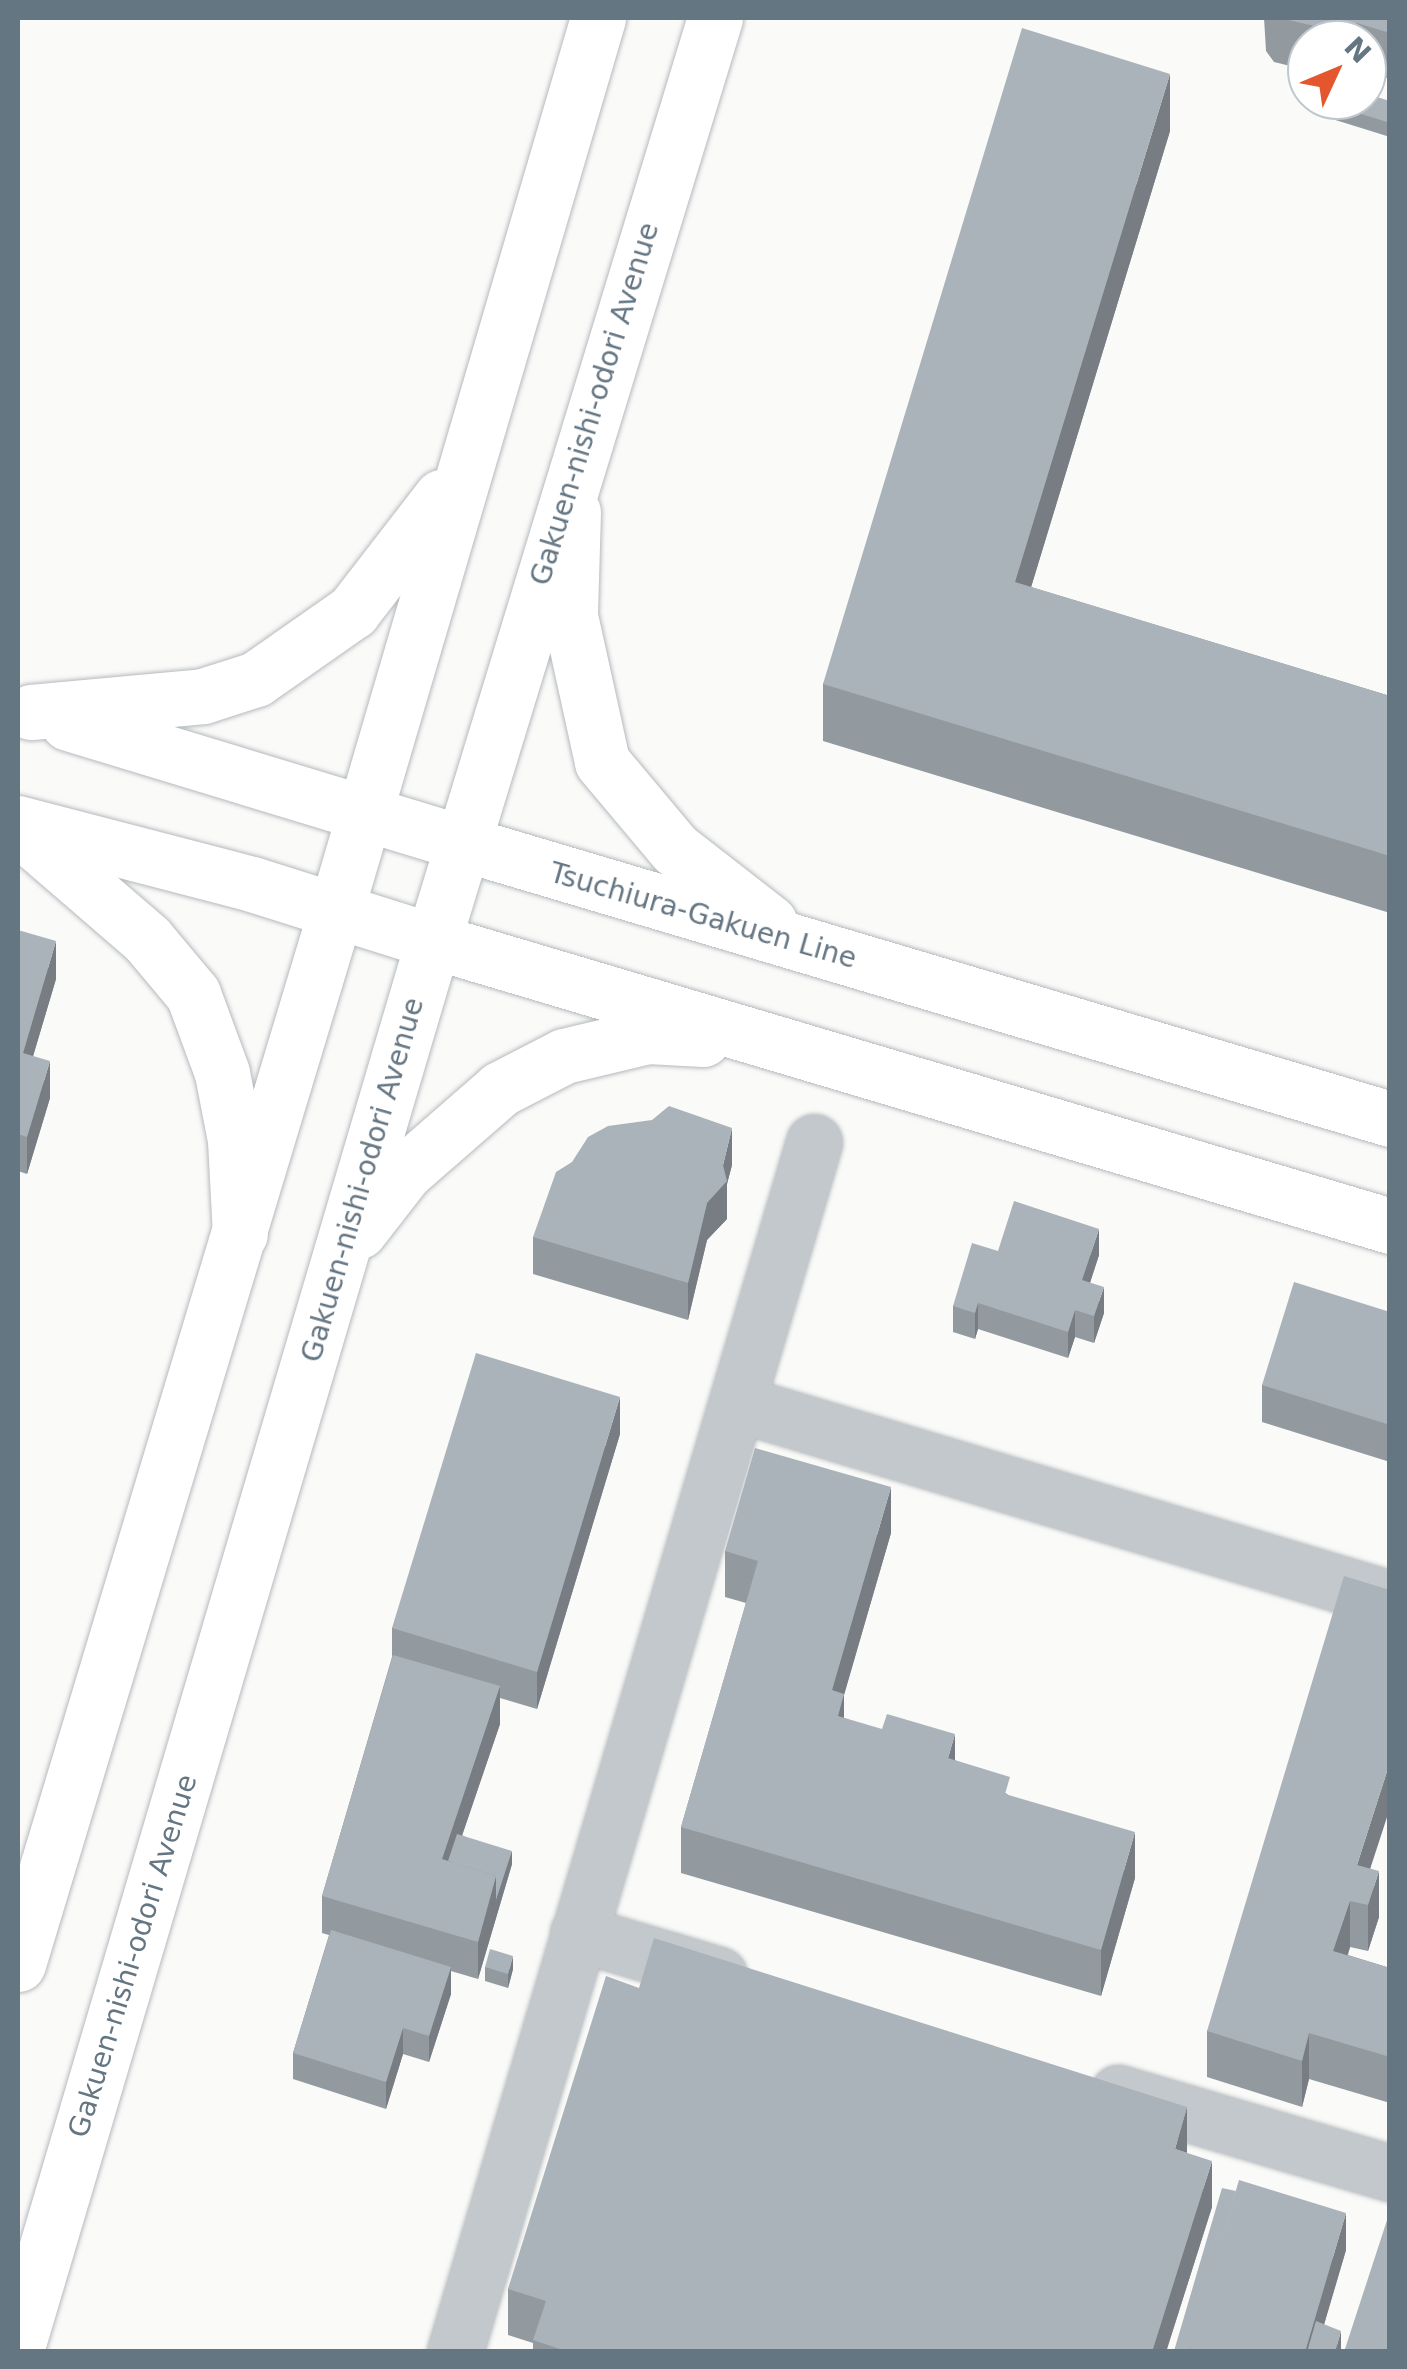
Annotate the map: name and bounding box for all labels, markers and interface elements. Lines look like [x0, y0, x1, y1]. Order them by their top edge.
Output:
north arrow [1287, 20, 1387, 120]
text: N [1337, 30, 1378, 70]
street label: Gakuen-nishi-odori Avenue [524, 219, 666, 589]
street label: Tsuchiura-Gakuen Line [546, 856, 860, 976]
street label: Gakuen-nishi-odori Avenue [295, 994, 431, 1366]
street label: Gakuen-nishi-odori Avenue [62, 1771, 204, 2141]

